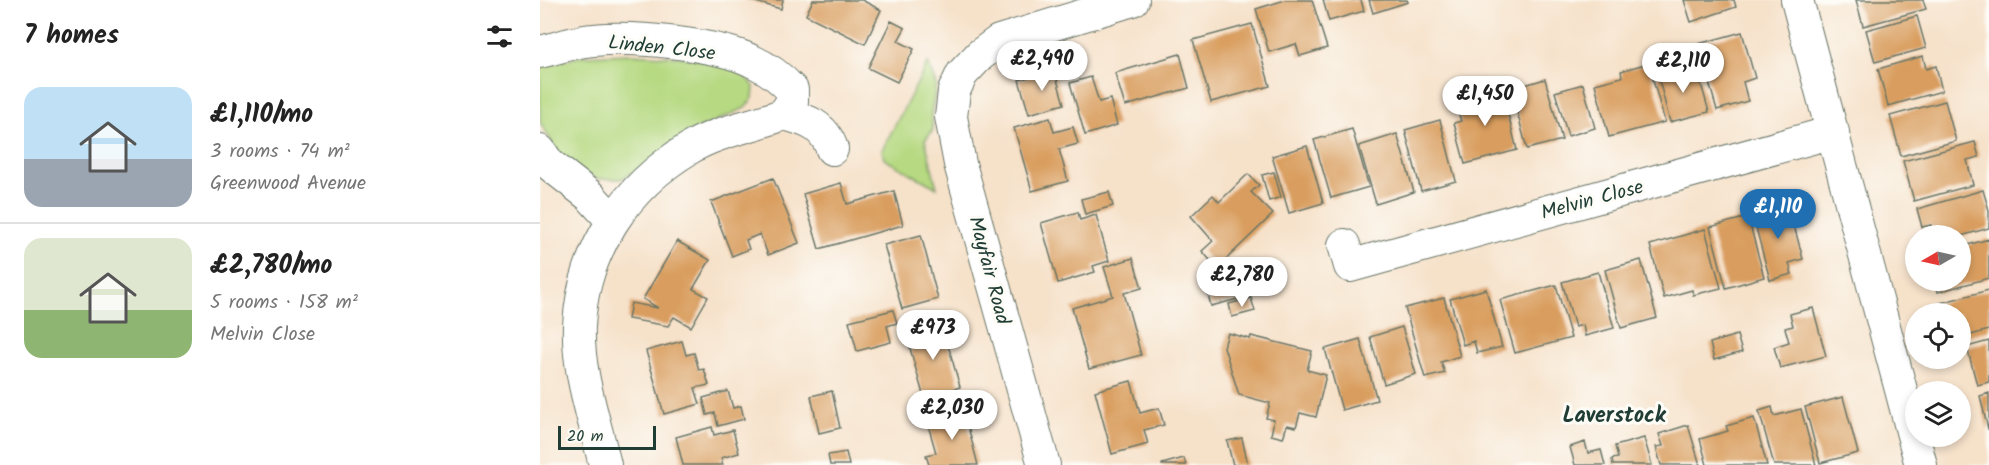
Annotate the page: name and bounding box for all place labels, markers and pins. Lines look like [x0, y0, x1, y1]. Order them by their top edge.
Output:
pin: £2,490 [993, 41, 1091, 92]
pin: £2,110 [1634, 43, 1732, 94]
pin: £1,450 [1436, 76, 1534, 127]
pin: £1,110 [1729, 189, 1827, 240]
pin: £2,780 [1193, 257, 1291, 308]
pin: £973 [897, 310, 969, 361]
pin: £2,030 [903, 390, 1001, 441]

